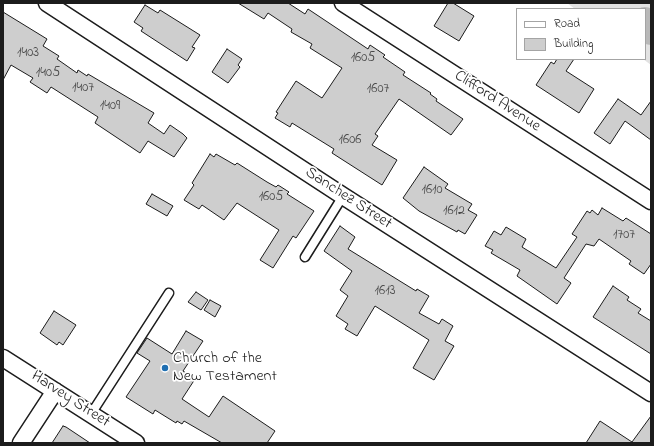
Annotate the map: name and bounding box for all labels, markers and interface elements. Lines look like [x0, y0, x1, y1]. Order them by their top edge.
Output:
legend [516, 8, 646, 60]
text: Road [554, 15, 580, 33]
text: Building [554, 35, 593, 53]
house number: 1403 [17, 46, 39, 62]
house number: 1605 [351, 51, 375, 67]
house number: 1405 [36, 66, 60, 82]
street label: Clifford Avenue [450, 67, 544, 137]
house number: 1407 [72, 81, 94, 97]
house number: 1607 [367, 82, 389, 98]
house number: 1409 [100, 99, 120, 115]
house number: 1606 [339, 133, 361, 149]
street label: Sanchez Street [301, 164, 395, 234]
house number: 1610 [421, 183, 443, 199]
house number: 1605 [259, 190, 283, 206]
house number: 1612 [443, 204, 465, 220]
house number: 1707 [613, 228, 635, 244]
house number: 1613 [375, 284, 395, 300]
place label: Church of the New Testament [173, 349, 277, 387]
marker: Church of the New Testament [160, 363, 170, 373]
street label: Harvey Street [27, 367, 113, 433]

